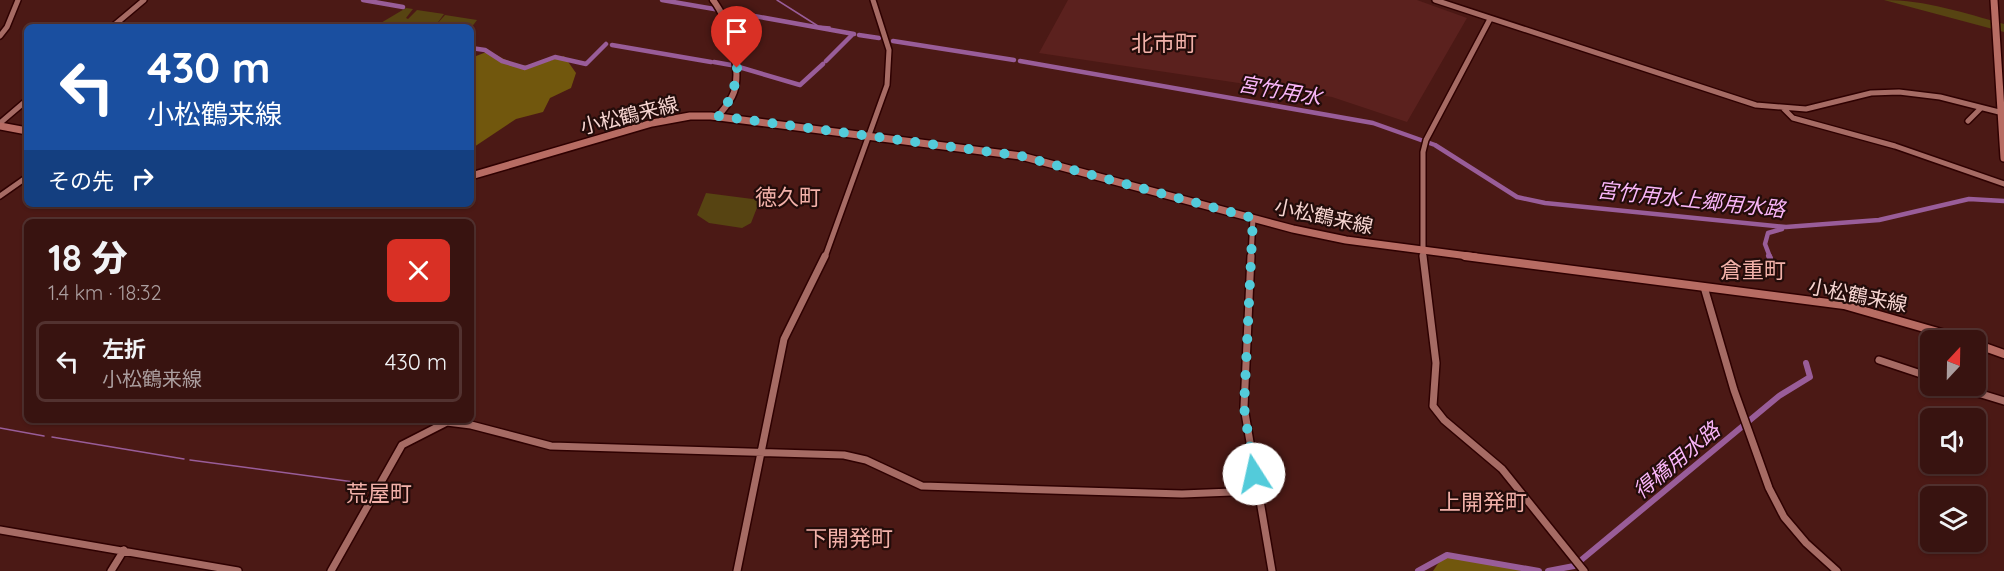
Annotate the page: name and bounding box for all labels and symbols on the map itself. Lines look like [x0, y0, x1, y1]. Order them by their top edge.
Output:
pin [711, 6, 762, 68]
district label: 北市町 [1131, 29, 1197, 57]
water label: 宮竹用水 [1236, 70, 1326, 110]
street label: 小松鶴来線 [577, 91, 681, 139]
water label: 宮竹用水上郷用水路 [1596, 176, 1788, 222]
district label: 徳久町 [755, 183, 821, 211]
street label: 小松鶴来線 [1272, 193, 1376, 239]
district label: 倉重町 [1720, 256, 1786, 284]
street label: 小松鶴来線 [1807, 273, 1909, 317]
north arrow [1920, 330, 1986, 396]
water label: 得橋用水路 [1627, 415, 1726, 504]
position arrow [1222, 442, 1286, 506]
district label: 荒屋町 [346, 479, 412, 507]
district label: 上開発町 [1439, 488, 1527, 516]
district label: 下開発町 [805, 524, 893, 552]

